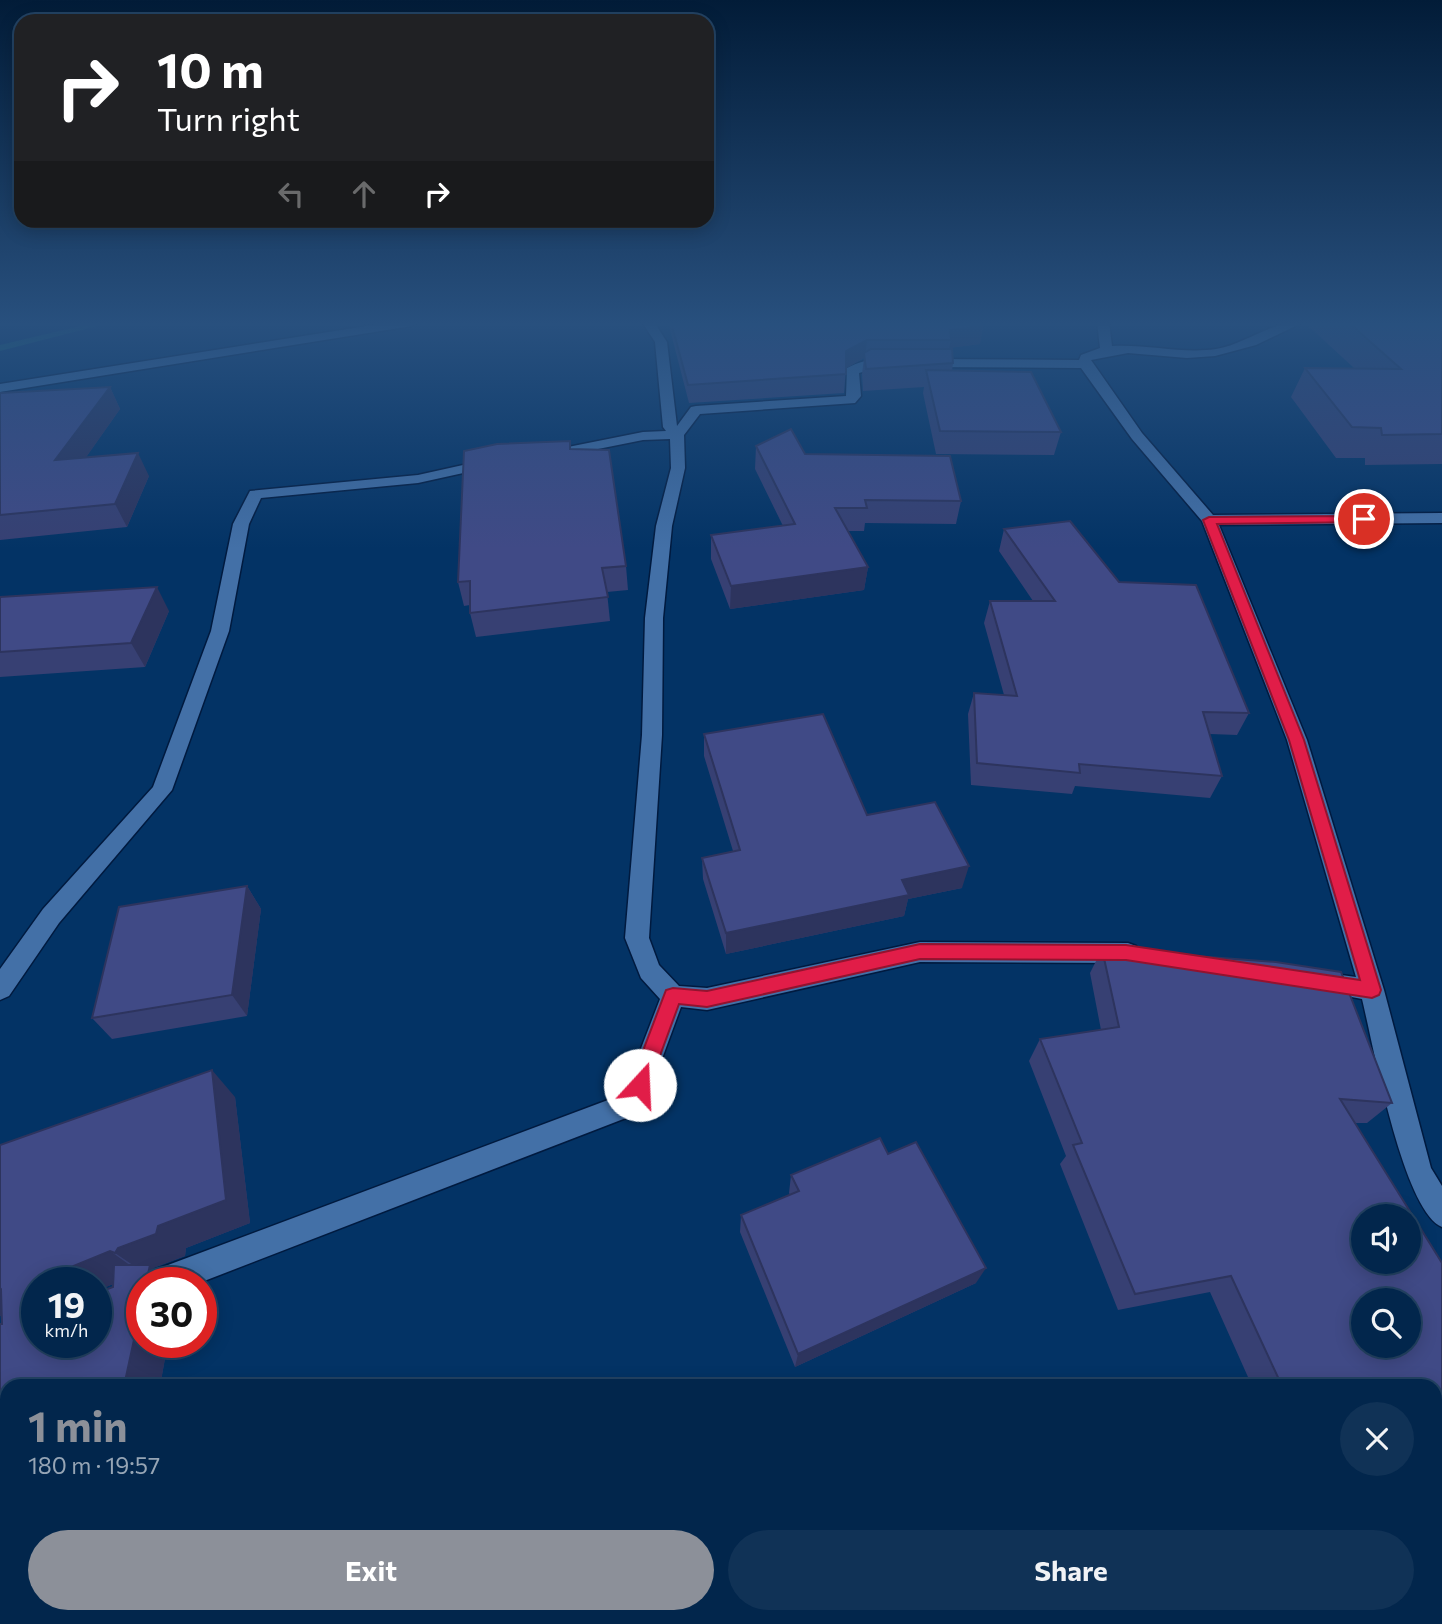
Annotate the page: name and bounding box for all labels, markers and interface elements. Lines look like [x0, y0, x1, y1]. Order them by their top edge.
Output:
text: 10 m [157, 38, 264, 98]
icon: right [42, 42, 133, 133]
text: Turn right [157, 98, 300, 138]
icon: left [272, 175, 310, 213]
icon: ahead [345, 175, 383, 213]
icon: right [418, 175, 456, 213]
pin [1334, 489, 1394, 549]
icon: arrive [1345, 500, 1383, 538]
position arrow [603, 1048, 677, 1122]
map controls [1351, 1204, 1421, 1358]
button: sound [1351, 1204, 1421, 1274]
speed limit sign: 30 [126, 1267, 217, 1358]
text: 19 [48, 1282, 85, 1325]
button: search [1351, 1288, 1421, 1358]
text: km/h [45, 1319, 88, 1341]
text: 1 min [28, 1399, 128, 1451]
button: close [1340, 1402, 1414, 1476]
text: 180 m · 19:57 [28, 1451, 160, 1479]
button: Exit [28, 1530, 714, 1610]
button: Share [728, 1530, 1414, 1610]

